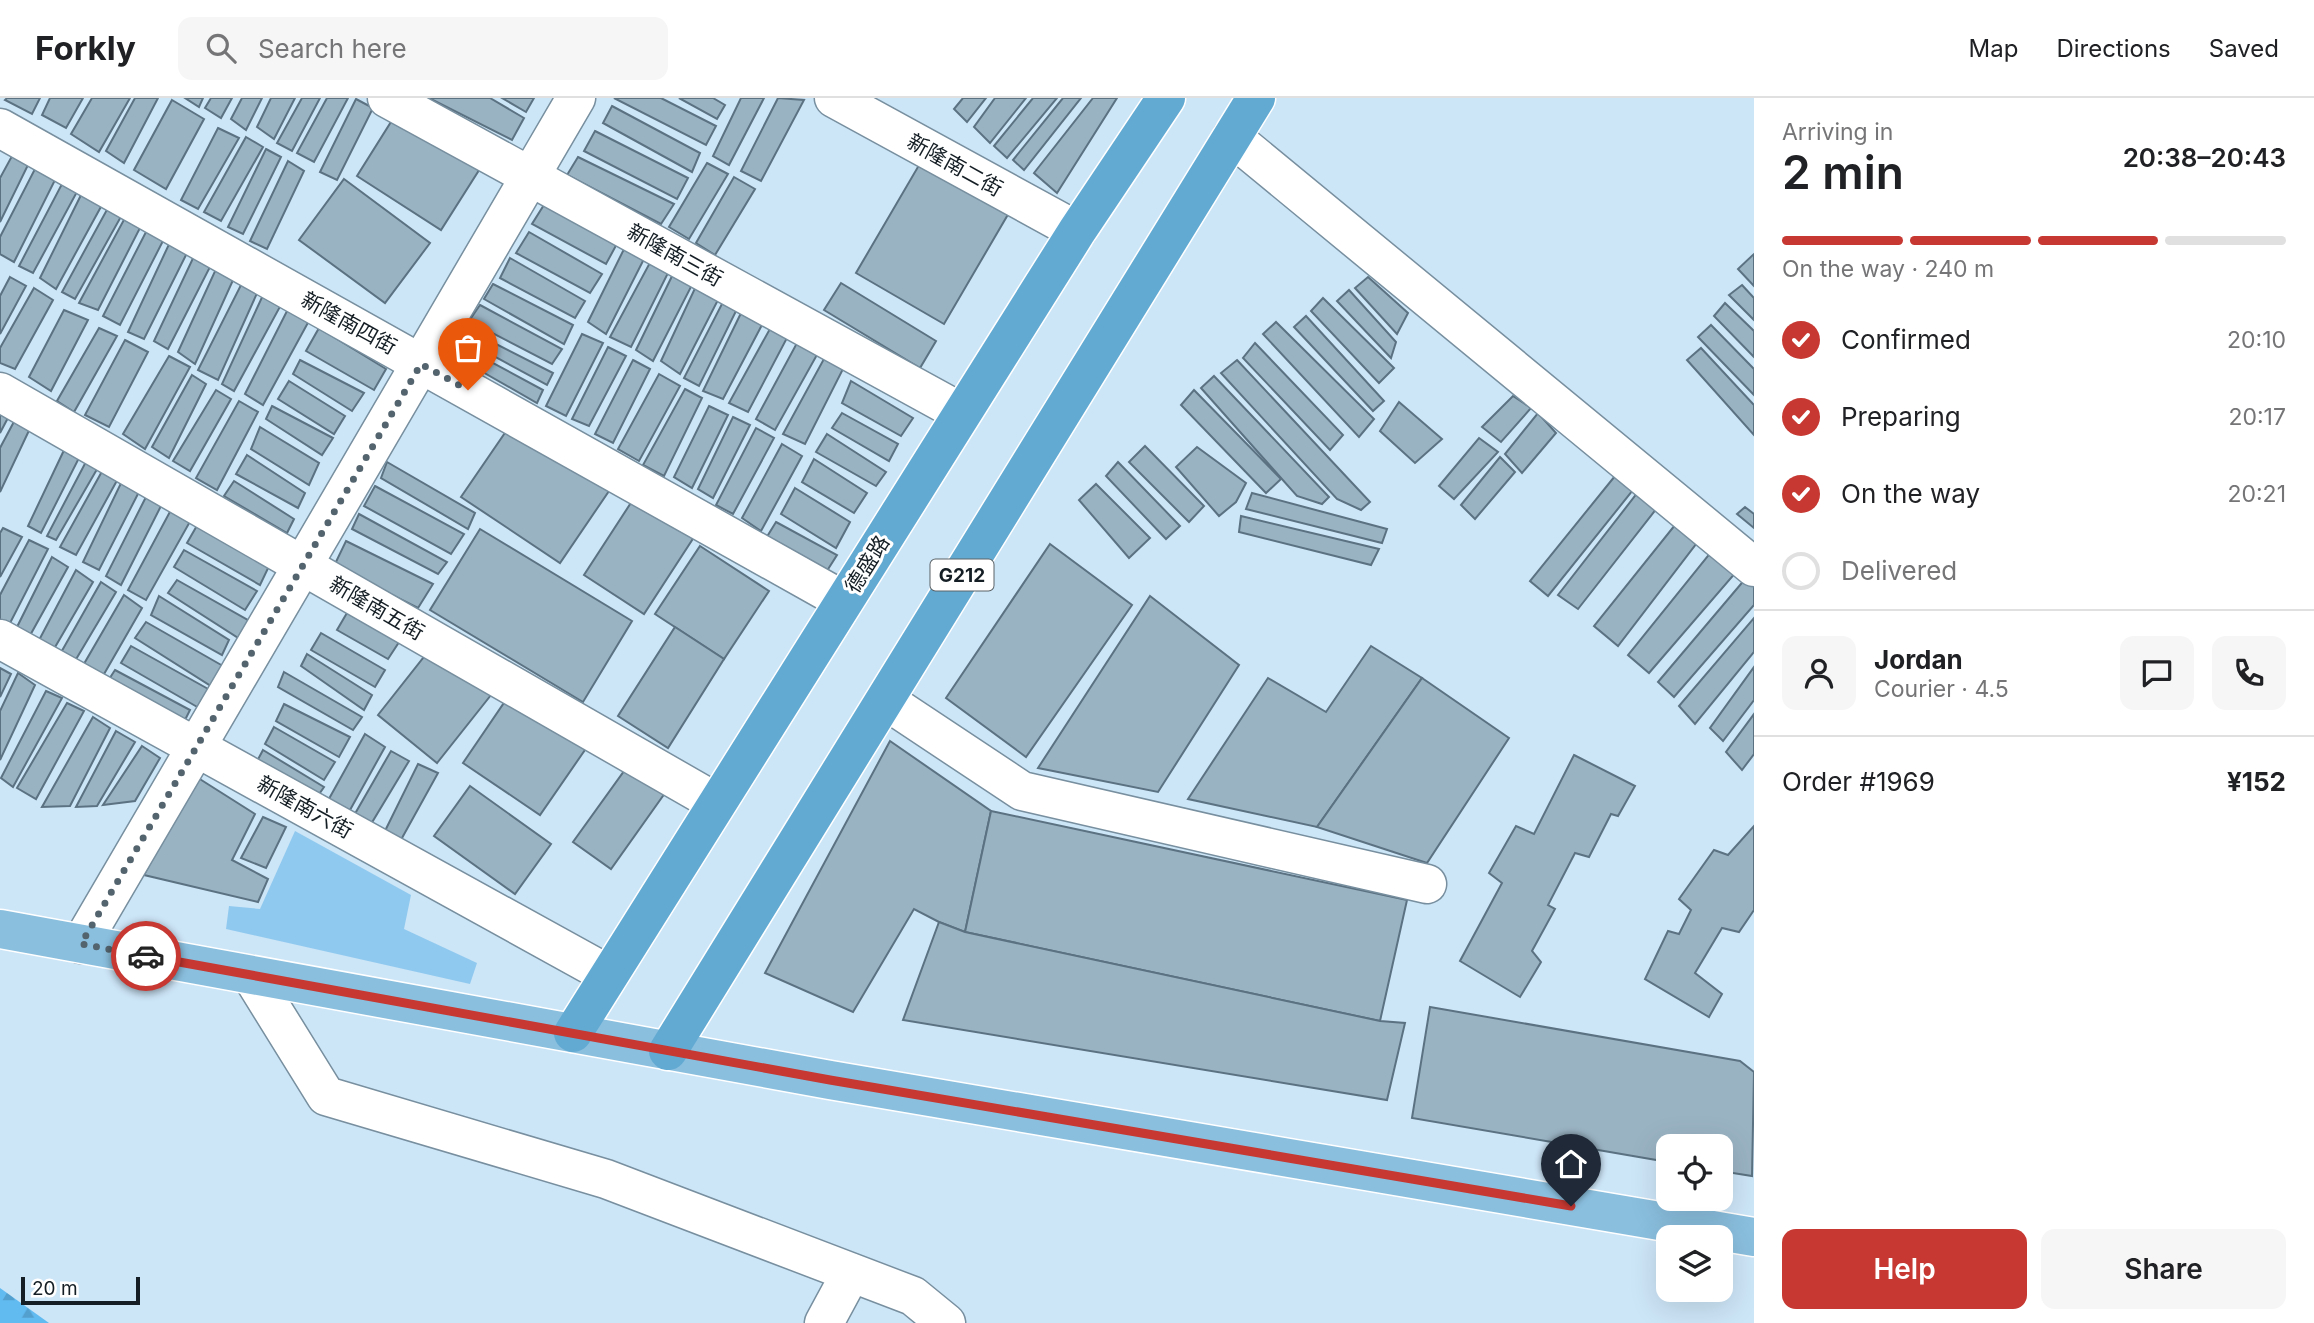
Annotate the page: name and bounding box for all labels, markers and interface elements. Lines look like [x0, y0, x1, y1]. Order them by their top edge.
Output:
search box [178, 17, 668, 80]
text: Forkly [35, 28, 136, 68]
icon: search [202, 29, 240, 67]
text: Search here [258, 33, 407, 64]
text: Map [1969, 34, 2018, 63]
text: Directions [2056, 34, 2171, 63]
text: Saved [2209, 34, 2279, 63]
text: Arriving in [1782, 118, 1893, 146]
street label: 新隆南二街 [903, 129, 1007, 201]
text: 20:38–20:43 [2123, 142, 2286, 173]
text: 2 min [1782, 144, 1904, 200]
street label: 新隆南三街 [623, 219, 727, 291]
text: On the way · 240 m [1782, 255, 1994, 283]
street label: 新隆南四街 [297, 287, 401, 359]
pin [438, 318, 498, 390]
icon: check [1782, 321, 1820, 359]
text: Confirmed [1841, 324, 1971, 355]
text: 20:10 [2227, 326, 2286, 354]
icon: bag [449, 329, 487, 367]
icon: check [1782, 398, 1820, 436]
text: Preparing [1841, 401, 1961, 432]
text: 20:17 [2228, 403, 2286, 431]
icon: check [1782, 475, 1820, 513]
text: On the way [1841, 478, 1980, 509]
text: 20:21 [2227, 480, 2286, 508]
street label: 德盛路 [840, 531, 894, 597]
text: Delivered [1841, 555, 1957, 586]
road number: G212 [930, 560, 993, 590]
street label: 新隆南五街 [325, 571, 429, 645]
button: person [1782, 636, 1856, 710]
button: chat [2120, 636, 2194, 710]
button: phone [2212, 636, 2286, 710]
text: Jordan [1874, 644, 1963, 675]
text: Courier · 4.5 [1874, 675, 2009, 703]
text: Order #1969 [1782, 766, 1935, 797]
text: ¥152 [2227, 766, 2286, 797]
street label: 新隆南六街 [253, 771, 357, 843]
courier [111, 921, 181, 991]
icon: car [127, 937, 165, 975]
pin [1541, 1134, 1601, 1206]
map controls [1656, 1134, 1733, 1302]
button: locate [1656, 1134, 1733, 1211]
icon: home [1552, 1145, 1590, 1183]
button: layers [1656, 1225, 1733, 1302]
button: Help [1782, 1229, 2027, 1309]
button: Share [2041, 1229, 2286, 1309]
scale bar [21, 1274, 140, 1306]
text: 20 m [32, 1277, 78, 1300]

